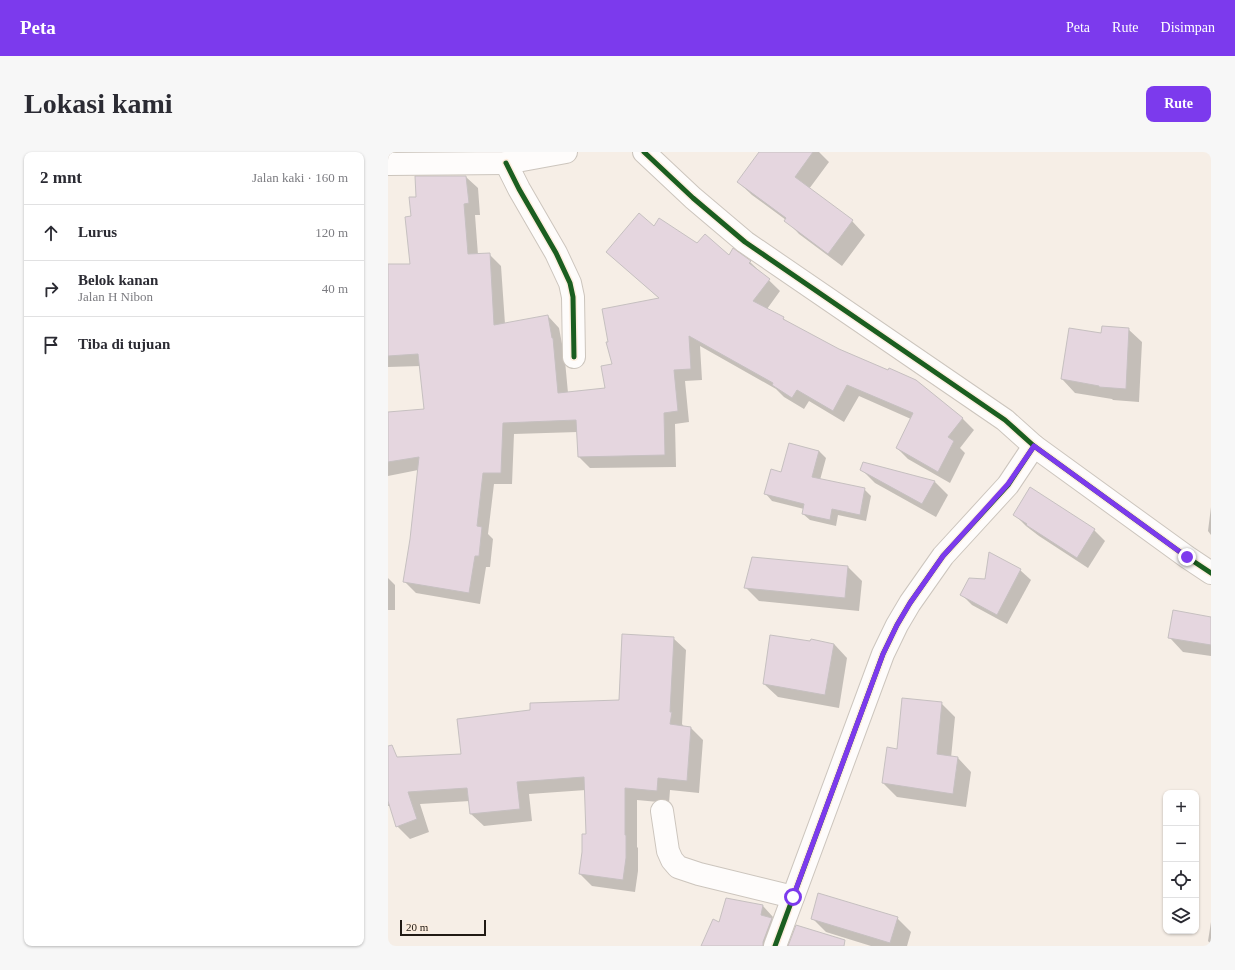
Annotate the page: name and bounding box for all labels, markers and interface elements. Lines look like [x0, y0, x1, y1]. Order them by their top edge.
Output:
text: Peta [20, 17, 56, 38]
text: Peta [1066, 20, 1090, 35]
text: Rute [1112, 20, 1139, 35]
text: Disimpan [1161, 20, 1215, 35]
button: Rute [1146, 86, 1211, 122]
text: Lokasi kami [24, 88, 173, 119]
text: 2 mnt [40, 168, 82, 187]
text: Jalan kaki · 160 m [252, 170, 348, 185]
icon: ahead [40, 222, 62, 244]
text: Lurus [78, 224, 117, 240]
text: 120 m [315, 225, 348, 240]
text: Belok kanan [78, 272, 158, 288]
icon: right [40, 278, 62, 300]
text: 40 m [322, 281, 348, 296]
text: Jalan H Nibon [78, 289, 153, 304]
icon: arrive [40, 334, 62, 356]
text: Tiba di tujuan [78, 336, 170, 352]
route end [1178, 548, 1196, 566]
map controls [1163, 790, 1199, 934]
button: + [1163, 790, 1199, 826]
button: − [1163, 826, 1199, 862]
button: locate [1163, 862, 1199, 898]
route start [784, 888, 802, 906]
button: layers [1163, 898, 1199, 934]
scale bar [400, 918, 486, 937]
text: 20 m [406, 921, 428, 933]

